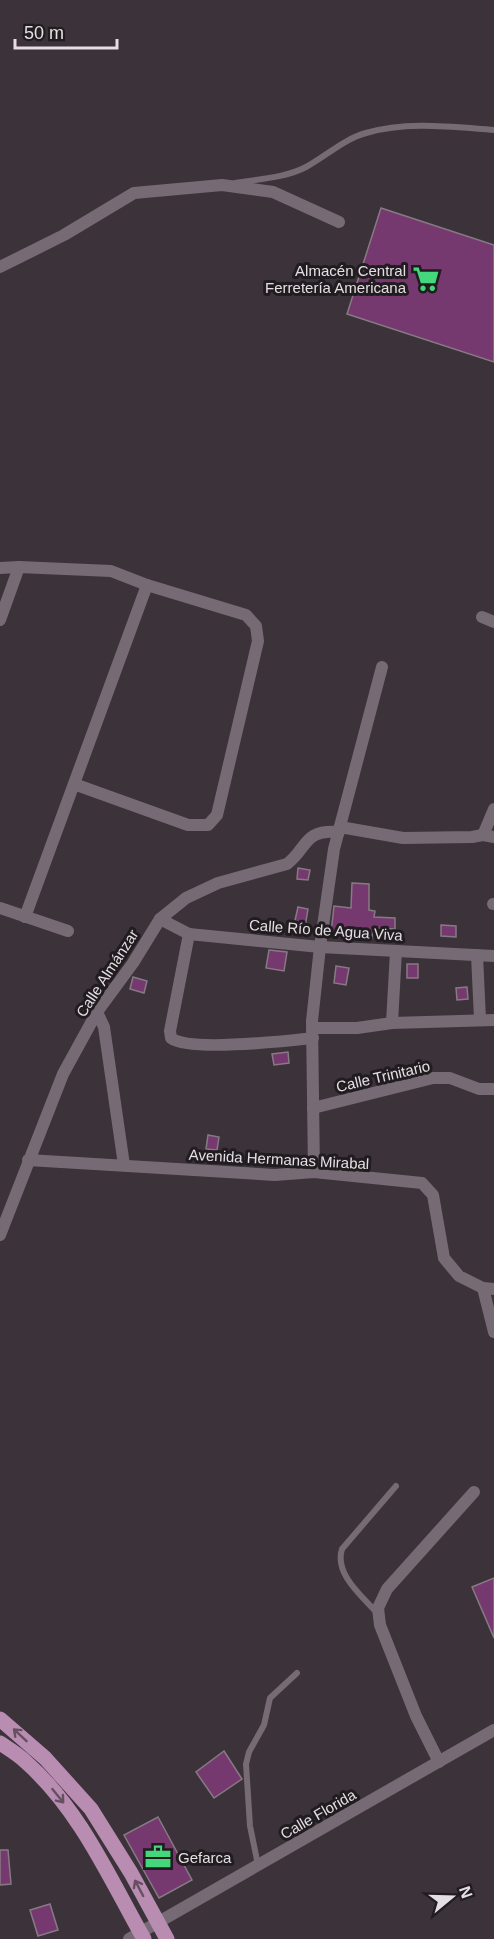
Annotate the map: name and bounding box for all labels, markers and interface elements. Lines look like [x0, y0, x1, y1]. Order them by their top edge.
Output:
scale bar [15, 12, 117, 50]
text: 50 m [24, 23, 64, 43]
place label: Almacén Central Ferretería Americana [265, 262, 407, 296]
supermarket icon: Almacén Central Ferretería Americana [411, 264, 441, 294]
street label: Calle Río de Agua Viva [249, 916, 404, 944]
street label: Calle Almánzar [72, 926, 142, 1020]
street label: Calle Trinitario [334, 1057, 432, 1095]
street label: Avenida Hermanas Mirabal [188, 1146, 370, 1172]
one-way arrow [12, 1728, 27, 1742]
street label: Calle Florida [277, 1785, 359, 1842]
one-way arrow [52, 1788, 65, 1804]
office icon: Gefarca [143, 1842, 173, 1872]
place label: Gefarca [178, 1849, 232, 1866]
north arrow [422, 1867, 482, 1927]
one-way arrow [133, 1879, 144, 1897]
text: N [456, 1884, 476, 1901]

